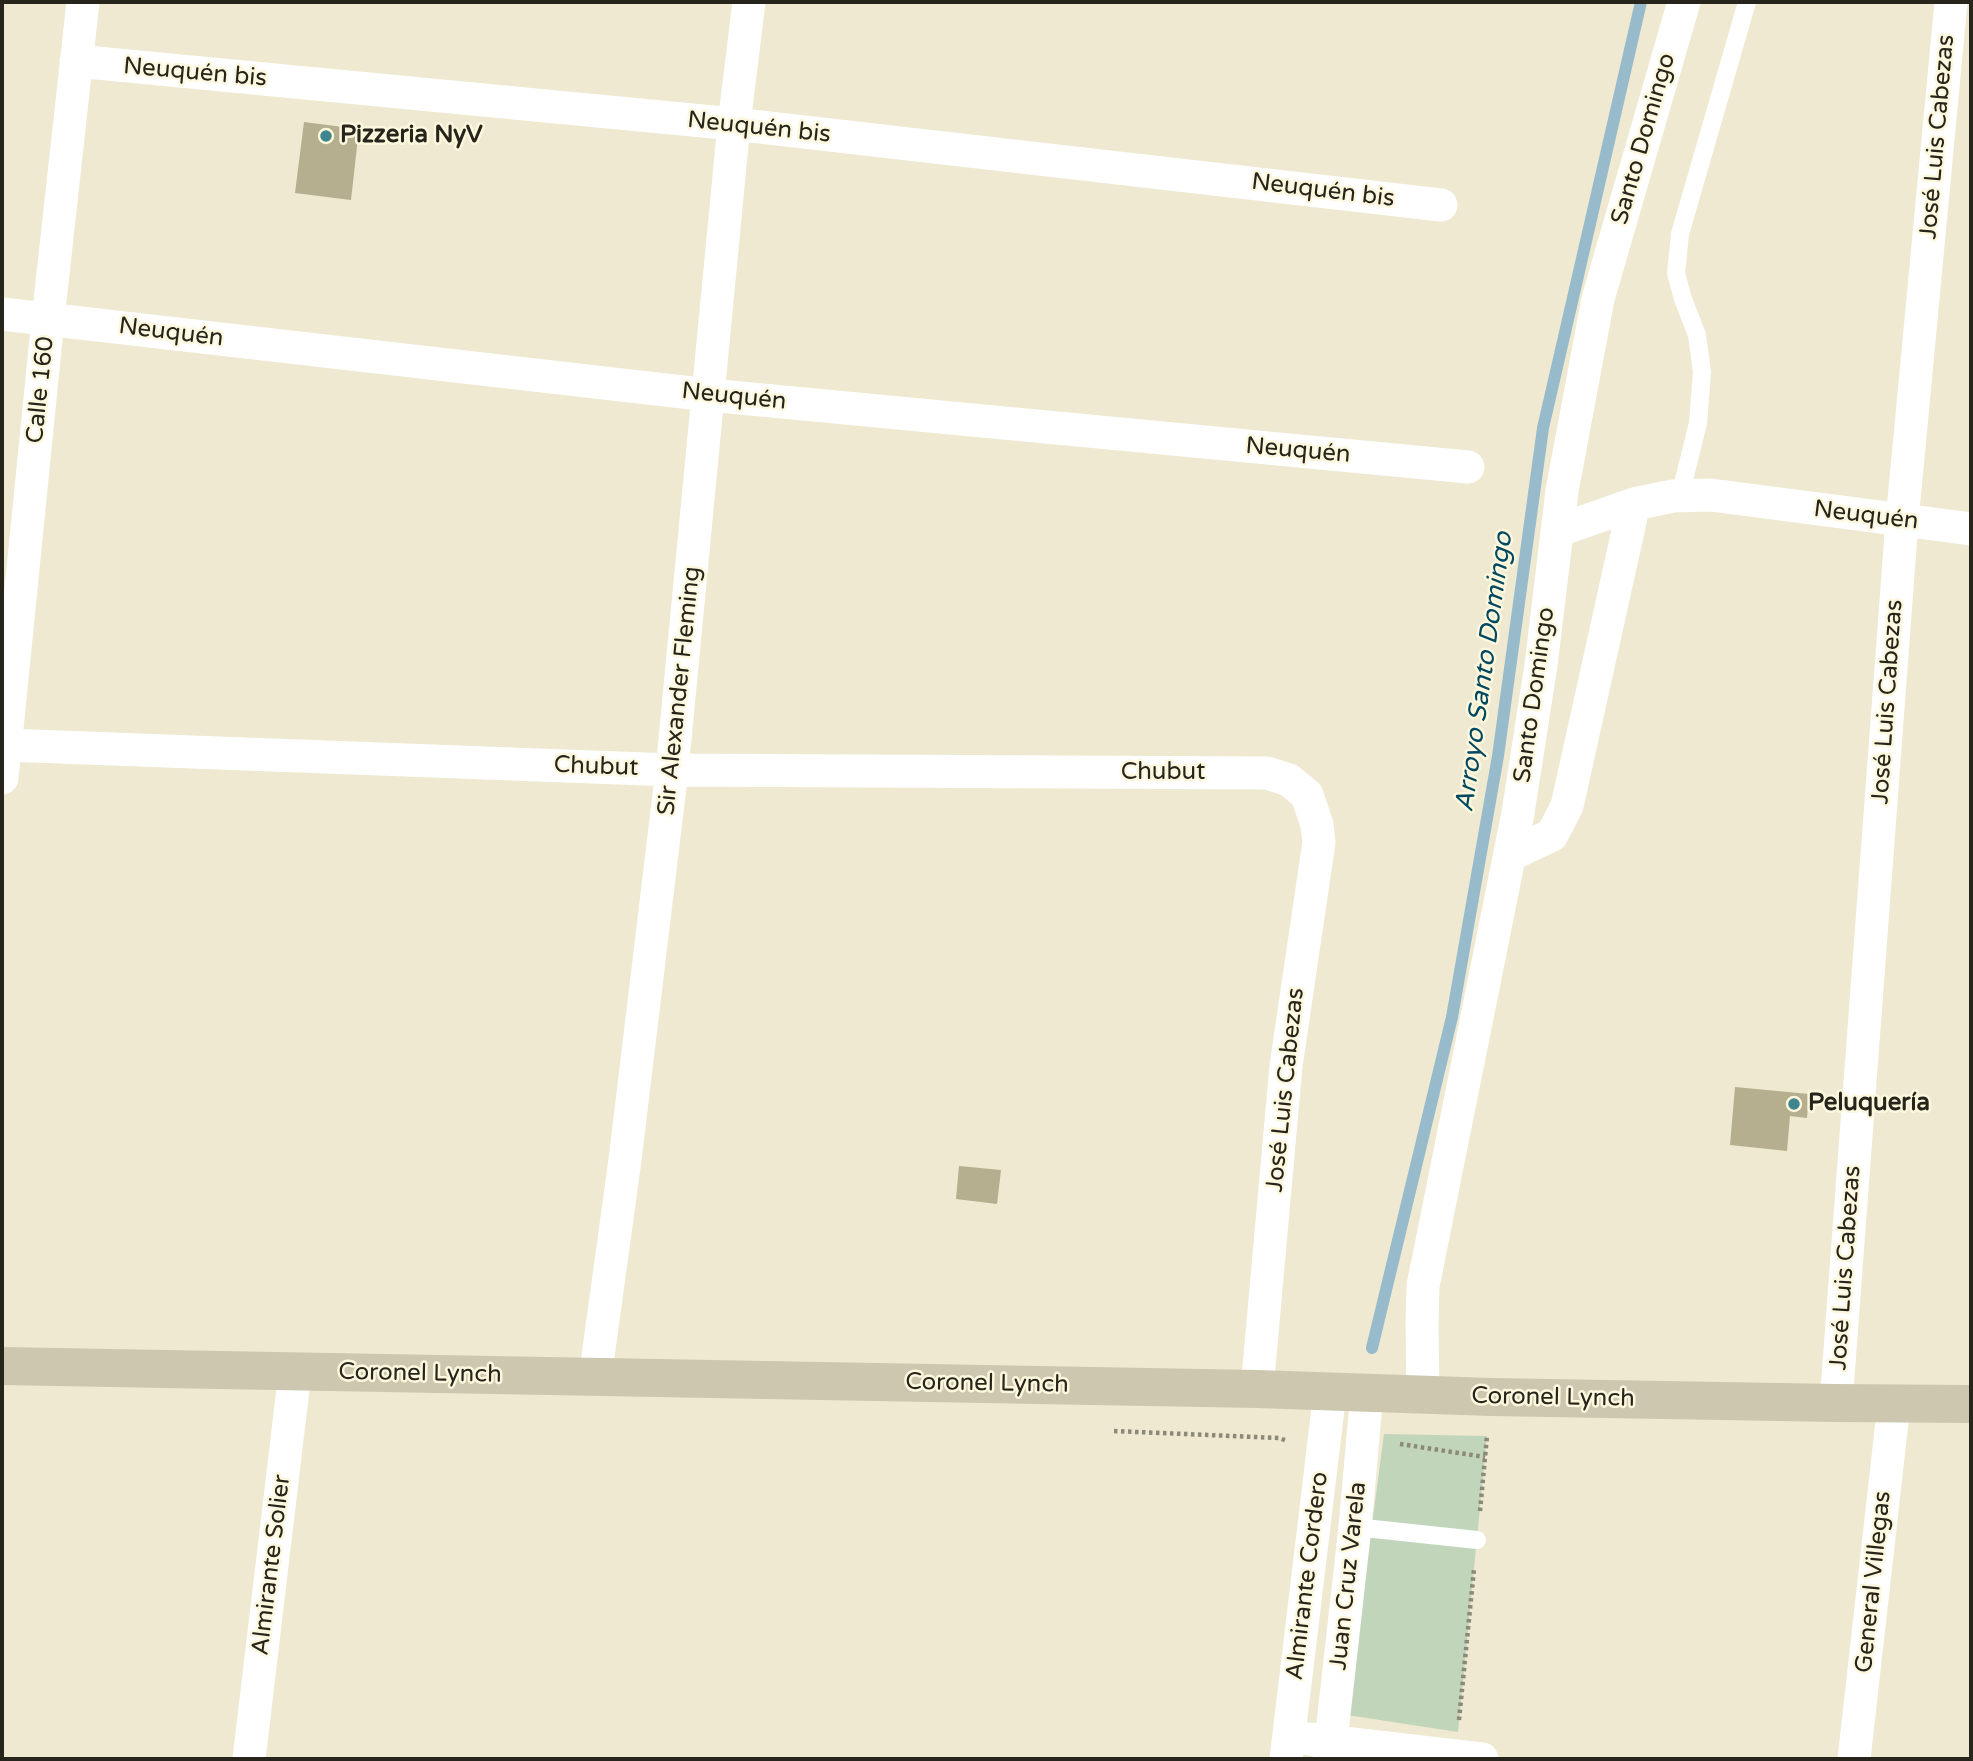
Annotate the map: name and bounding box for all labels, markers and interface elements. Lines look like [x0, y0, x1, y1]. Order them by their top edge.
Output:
street label: José Luis Cabezas [1915, 34, 1961, 240]
street label: Santo Domingo [1606, 50, 1682, 228]
street label: Neuquén bis [122, 52, 268, 94]
street label: Neuquén bis [686, 106, 832, 150]
place label: Pizzeria NyV [340, 122, 483, 150]
marker: Pizzeria NyV [318, 128, 334, 144]
street label: Neuquén bis [1250, 168, 1396, 214]
street label: Neuquén [117, 312, 225, 354]
street label: Calle 160 [21, 335, 61, 445]
street label: Neuquén [680, 377, 788, 417]
street label: Neuquén [1244, 432, 1352, 470]
street label: Neuquén [1812, 495, 1920, 537]
water label: Arroyo Santo Domingo [1450, 530, 1520, 814]
street label: Sir Alexander Fleming [653, 565, 707, 817]
street label: José Luis Cabezas [1866, 599, 1910, 805]
street label: Santo Domingo [1508, 605, 1562, 785]
street label: Chubut [553, 751, 639, 783]
street label: Chubut [1121, 759, 1205, 787]
street label: José Luis Cabezas [1261, 986, 1311, 1194]
place label: Peluquería [1808, 1090, 1930, 1118]
marker: Peluquería [1786, 1096, 1802, 1112]
street label: José Luis Cabezas [1824, 1165, 1868, 1371]
street label: Coronel Lynch [338, 1358, 502, 1390]
street label: Coronel Lynch [905, 1368, 1069, 1400]
street label: Coronel Lynch [1471, 1382, 1635, 1414]
street label: Almirante Cordero [1281, 1470, 1335, 1682]
street label: Almirante Solier [247, 1473, 297, 1657]
street label: Juan Cruz Varela [1325, 1480, 1373, 1672]
street label: General Villegas [1850, 1490, 1898, 1674]

